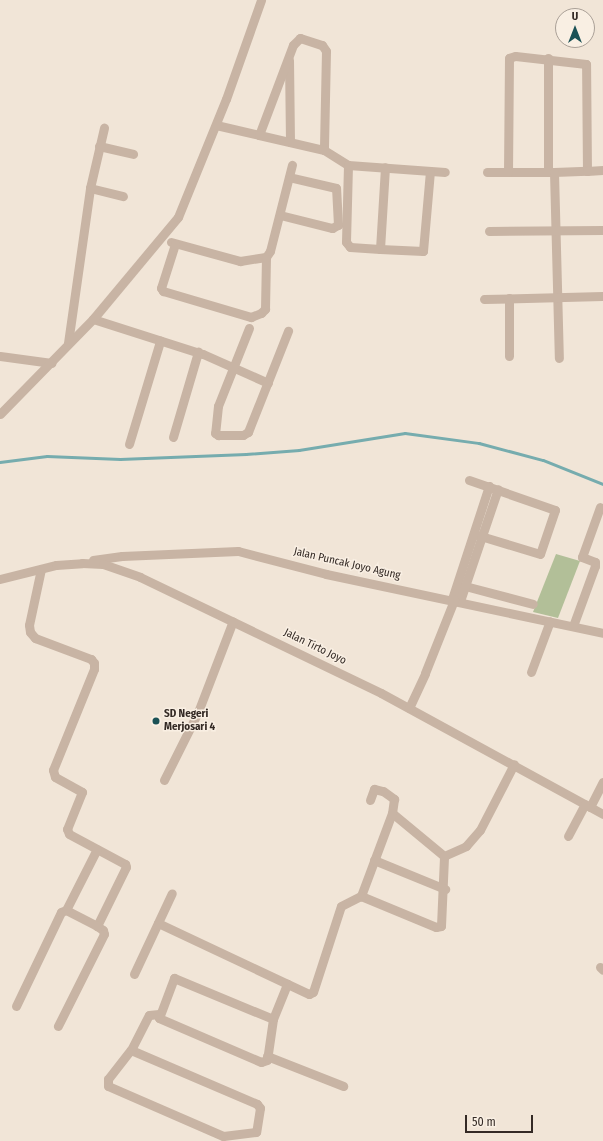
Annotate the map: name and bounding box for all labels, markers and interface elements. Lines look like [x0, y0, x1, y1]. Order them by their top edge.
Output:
north arrow [555, 8, 595, 48]
text: U [572, 10, 578, 23]
street label: Jalan Puncak Joyo Agung [292, 545, 402, 583]
street label: Jalan Tirto Joyo [282, 626, 348, 668]
place label: SD Negeri Merjosari 4 [164, 708, 215, 734]
marker: SD Negeri Merjosari 4 [151, 716, 161, 726]
scale bar [467, 1107, 535, 1133]
text: 50 m [472, 1115, 496, 1129]

